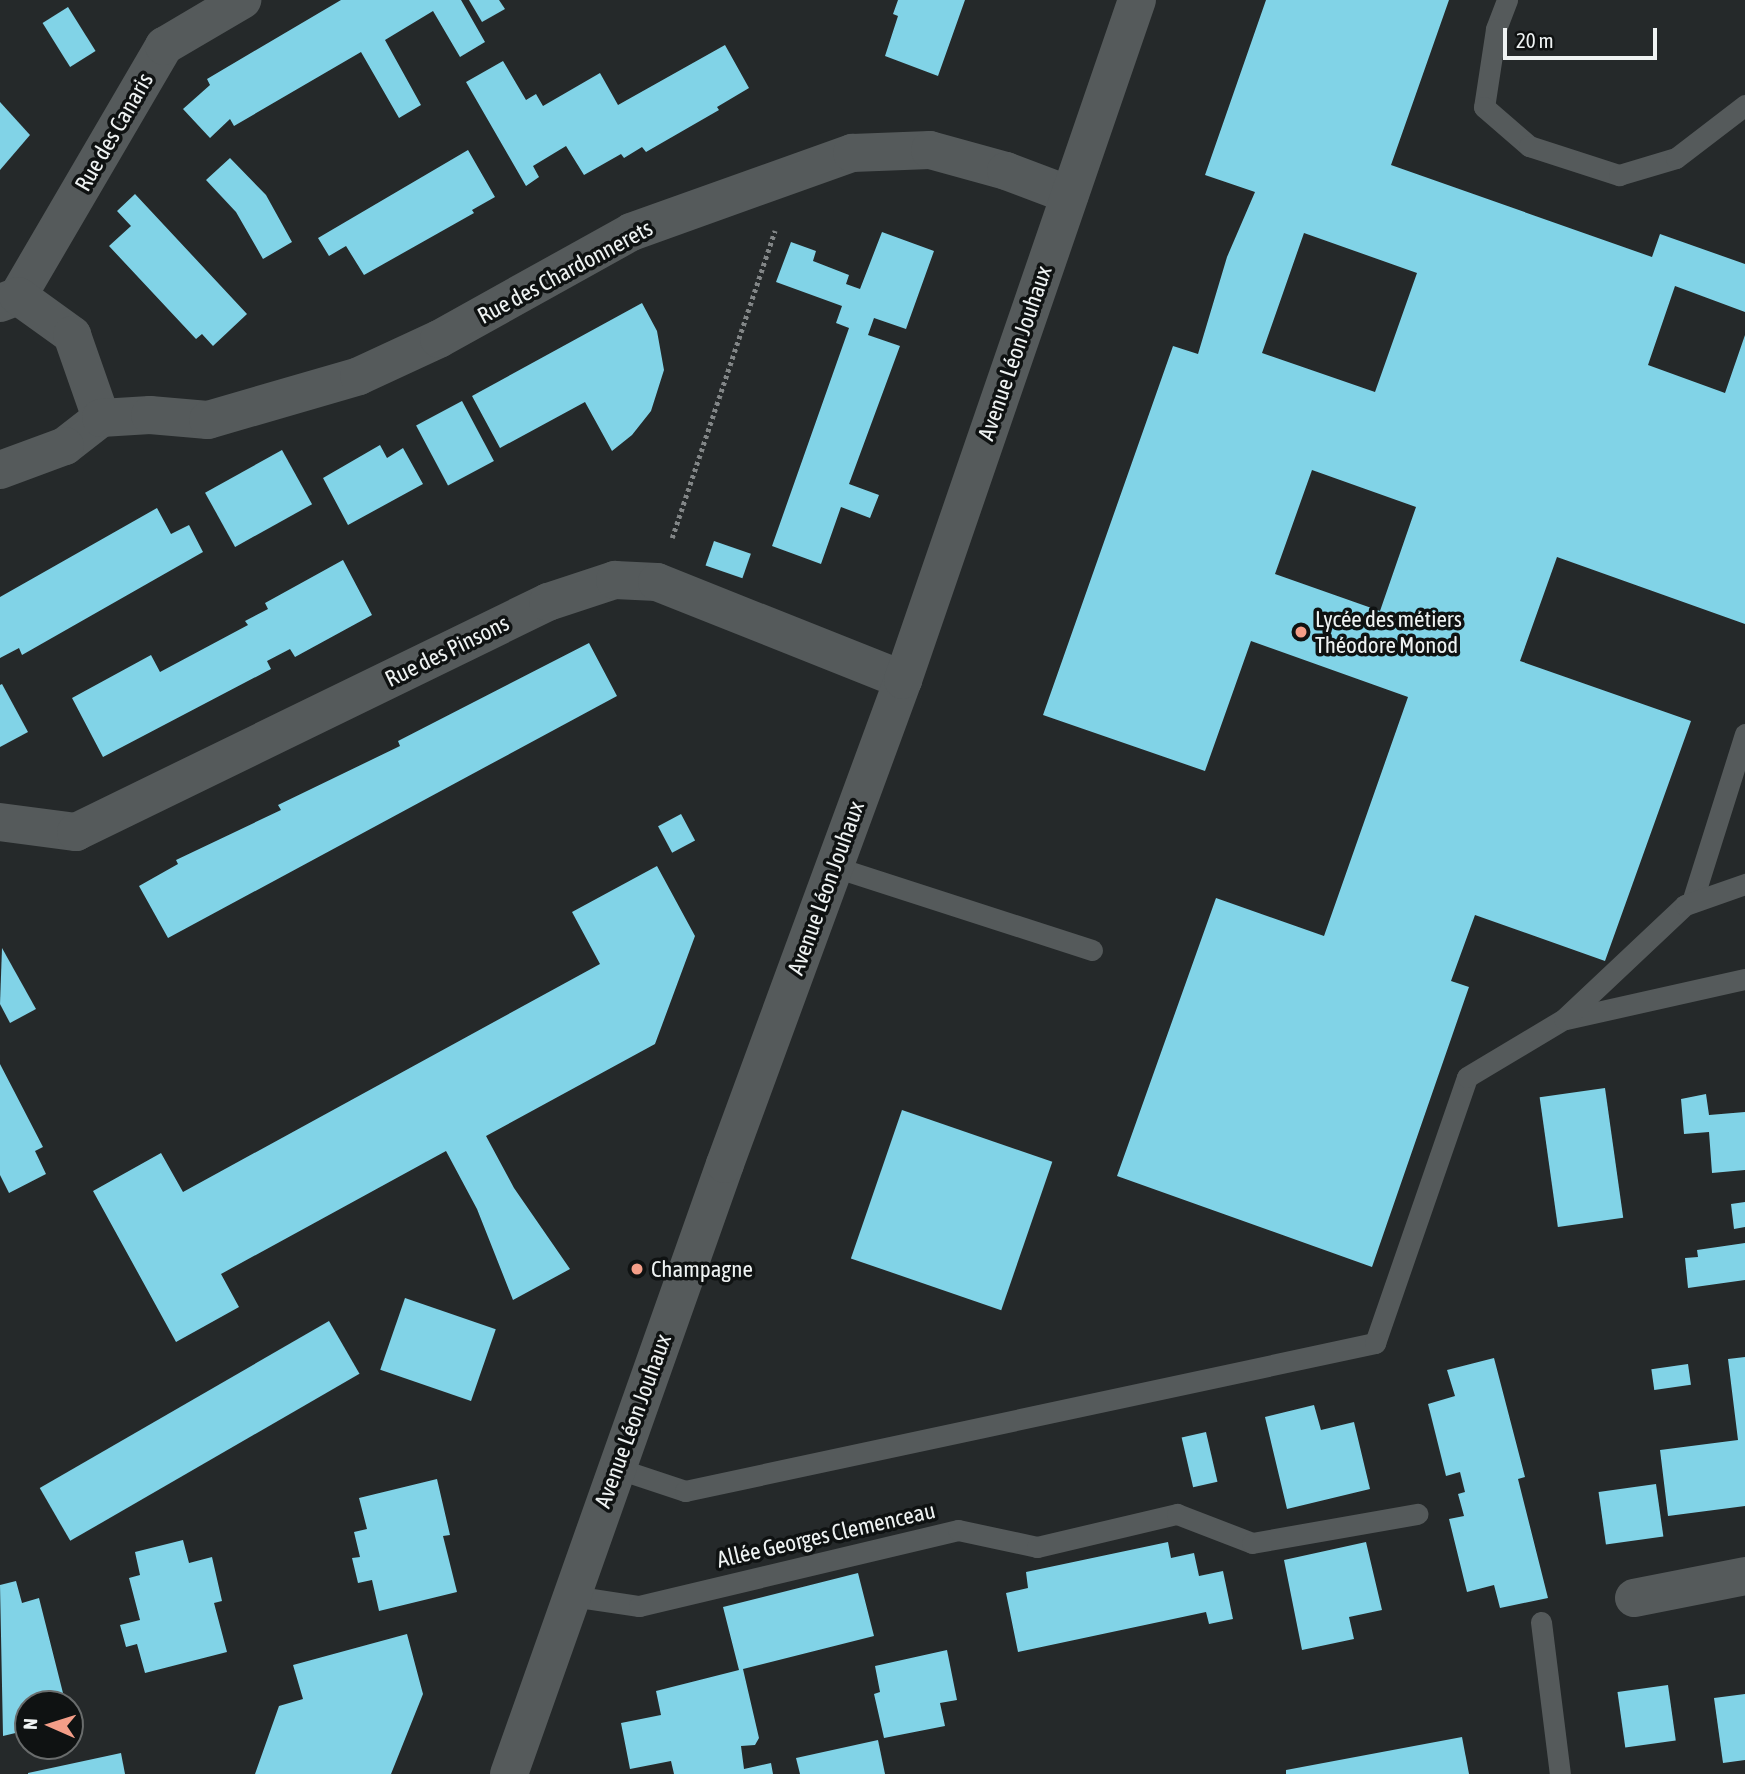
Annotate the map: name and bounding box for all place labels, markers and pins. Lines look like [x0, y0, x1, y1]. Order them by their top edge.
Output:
place label: Lycée des métiers Théodore Monod [1315, 605, 1462, 659]
marker: Lycée des métiers Théodore Monod [1293, 624, 1309, 640]
place label: Champagne [651, 1255, 753, 1283]
marker: Champagne [629, 1261, 645, 1277]

